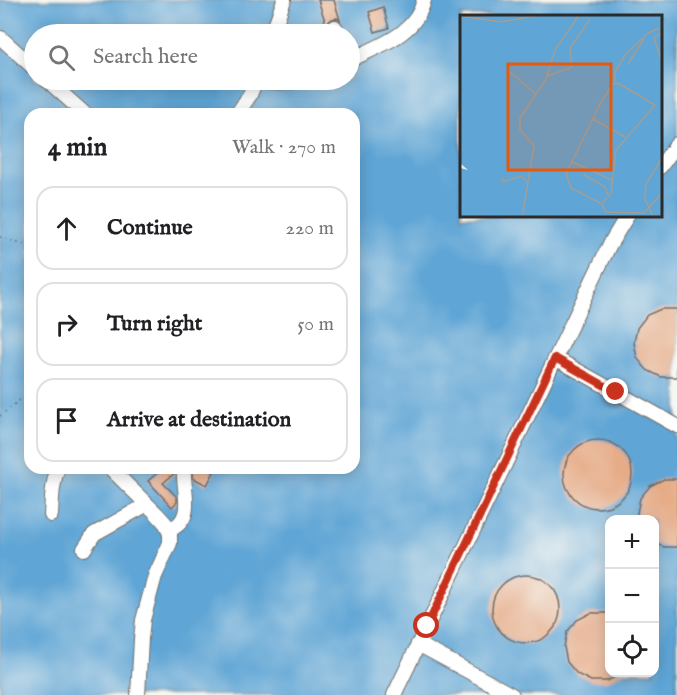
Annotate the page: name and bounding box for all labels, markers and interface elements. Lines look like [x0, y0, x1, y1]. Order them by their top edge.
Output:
inset map [460, 15, 662, 218]
search box [24, 24, 360, 90]
icon: search [45, 41, 78, 74]
text: Search here [93, 43, 198, 71]
text: 4 min [48, 131, 107, 164]
text: Walk · 270 m [232, 135, 336, 160]
icon: ahead [50, 212, 83, 245]
text: Continue [107, 214, 193, 242]
text: 220 m [286, 216, 334, 241]
icon: right [50, 308, 83, 341]
text: Turn right [107, 310, 202, 338]
text: 50 m [297, 312, 334, 337]
route end [602, 378, 628, 404]
icon: arrive [50, 404, 83, 437]
text: Arrive at destination [107, 406, 291, 434]
map controls [605, 515, 659, 677]
button: + [605, 515, 659, 569]
button: − [605, 569, 659, 623]
route start [413, 612, 439, 638]
button: locate [605, 623, 659, 677]

